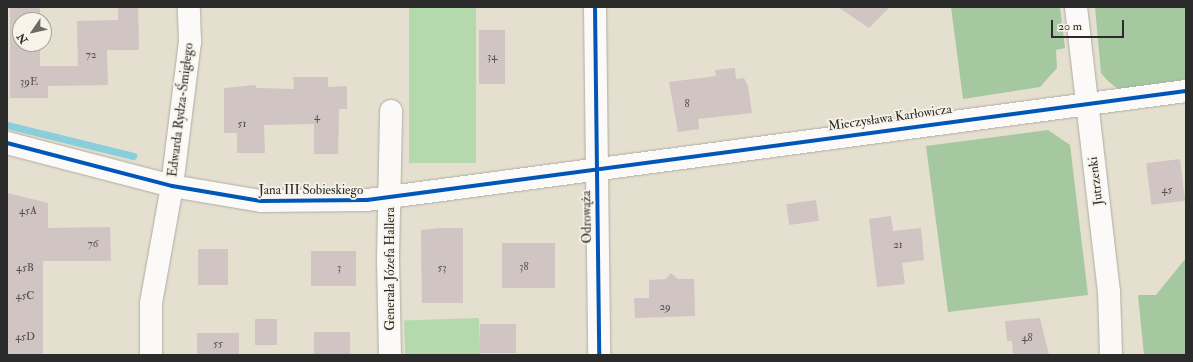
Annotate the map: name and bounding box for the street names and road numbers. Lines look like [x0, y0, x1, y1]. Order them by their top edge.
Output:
street label: Edwarda Rydza-Śmigłego [165, 42, 197, 178]
street label: Mieczysława Karłowicza [827, 102, 953, 134]
street label: Jutrzenki [1085, 156, 1107, 206]
street label: Jana III Sobieskiego [259, 182, 363, 198]
street label: Odrowąża [579, 190, 595, 244]
street label: Generała Józefa Hallera [382, 207, 398, 331]

